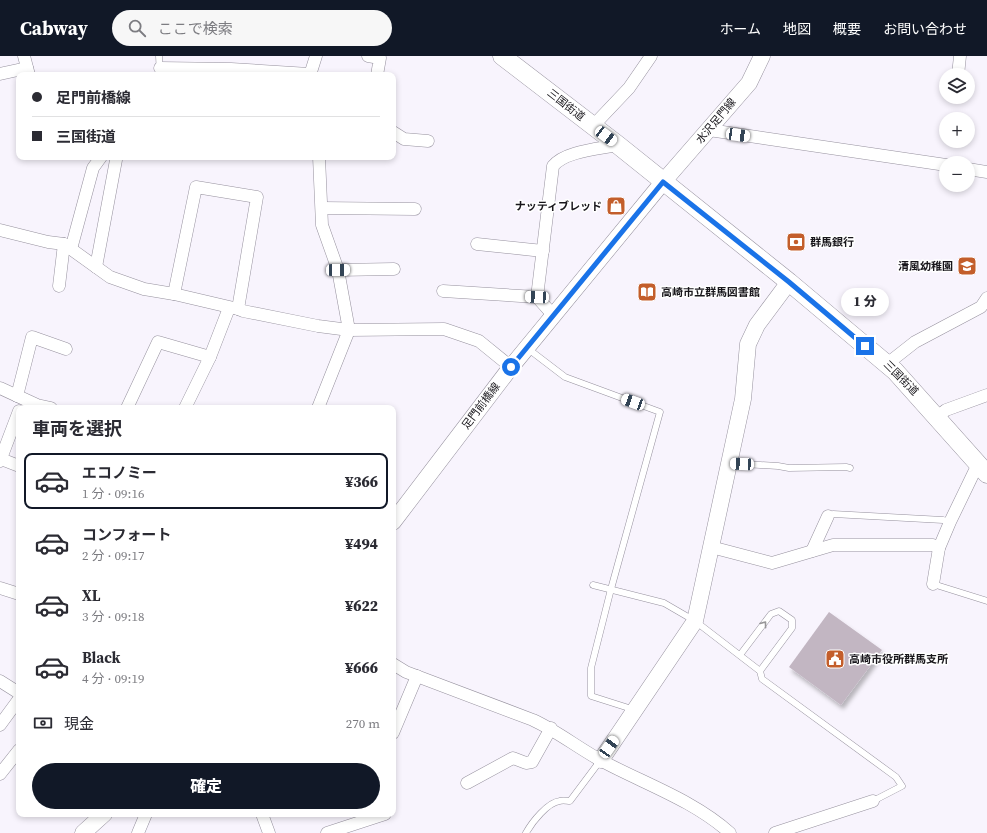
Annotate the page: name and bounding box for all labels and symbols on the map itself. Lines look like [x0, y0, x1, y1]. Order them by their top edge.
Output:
street label: 三国街道 [544, 86, 588, 124]
street label: 水沢足門線 [693, 95, 739, 147]
car [593, 124, 619, 148]
car [725, 127, 751, 143]
shop icon: ナッティブレッド [605, 195, 627, 217]
place label: ナッティブレッド [515, 199, 602, 214]
bank icon: 群馬銀行 [785, 231, 807, 253]
place label: 群馬銀行 [810, 235, 854, 250]
school or university icon: 清風幼稚園 [956, 255, 978, 277]
place label: 清風幼稚園 [898, 259, 953, 274]
car [326, 264, 350, 276]
library icon: 高崎市立群馬図書館 [636, 281, 658, 303]
place label: 高崎市立群馬図書館 [661, 285, 760, 300]
callout: 1 分 [841, 288, 889, 316]
car [525, 290, 549, 304]
route end [856, 337, 874, 355]
street label: 三国街道 [880, 357, 922, 399]
route start [502, 358, 520, 376]
street label: 足門前橋線 [458, 380, 504, 432]
car [620, 392, 646, 412]
car [730, 457, 754, 471]
one-way arrow [759, 622, 766, 629]
public building icon: 高崎市役所群馬支所 [824, 648, 846, 670]
place label: 高崎市役所群馬支所 [849, 652, 948, 667]
car [597, 734, 621, 760]

